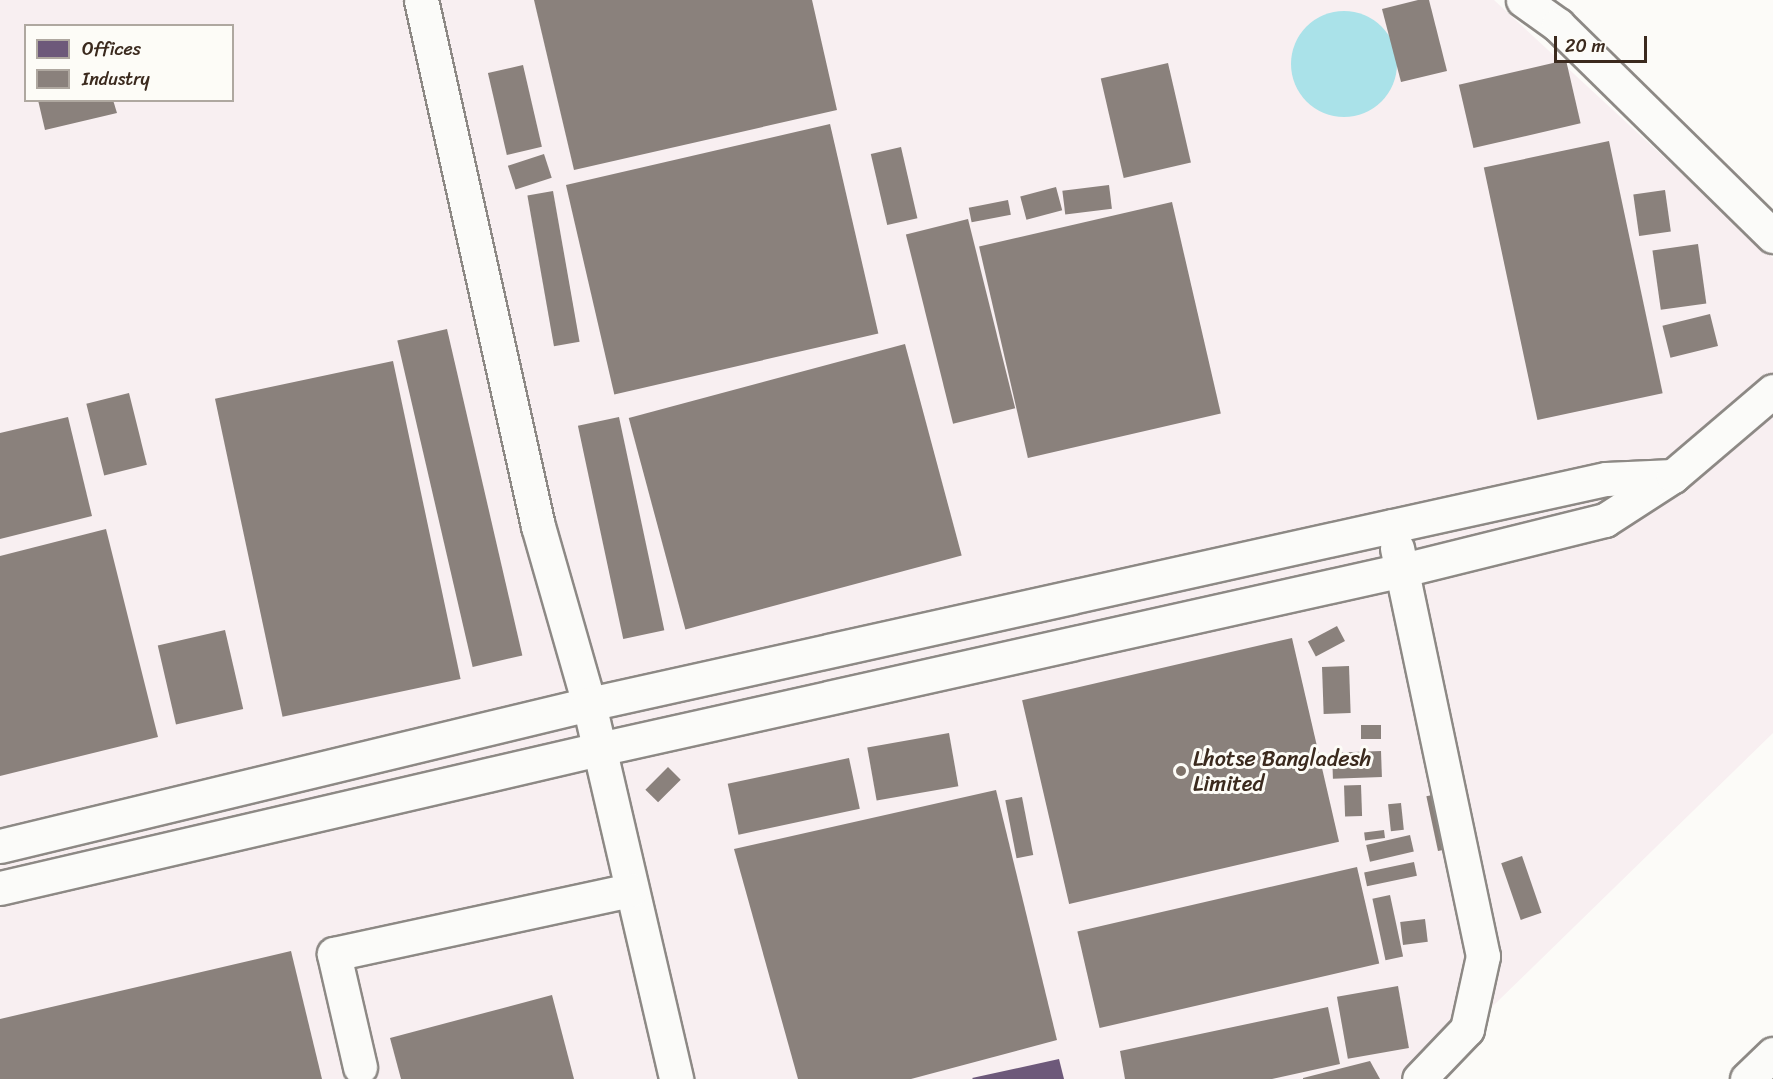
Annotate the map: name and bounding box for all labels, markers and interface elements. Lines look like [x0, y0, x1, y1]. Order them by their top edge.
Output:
legend [24, 24, 234, 102]
scale bar [1557, 24, 1650, 62]
text: 20 m [1565, 30, 1605, 62]
text: Offices [82, 33, 141, 65]
text: Industry [82, 63, 150, 95]
place label: Lhotse Bangladesh Limited [1193, 745, 1371, 796]
marker: Lhotse Bangladesh Limited [1174, 764, 1188, 778]

